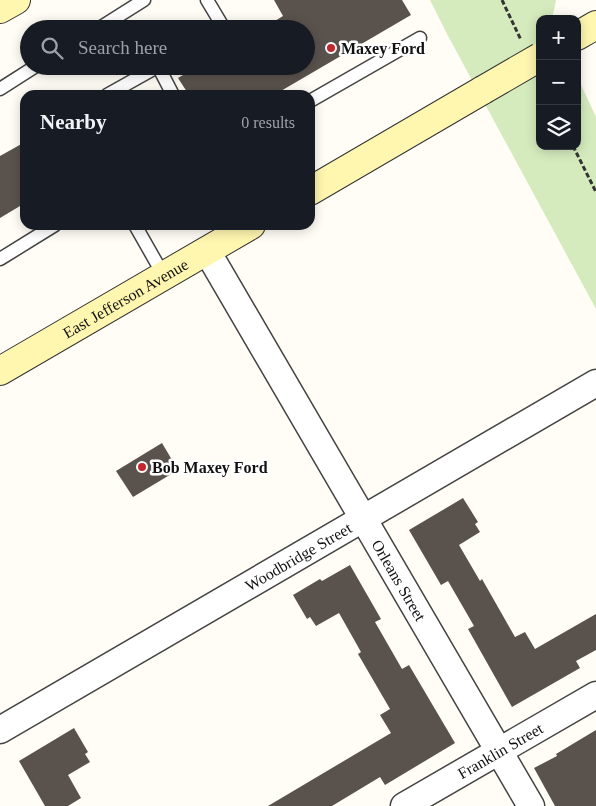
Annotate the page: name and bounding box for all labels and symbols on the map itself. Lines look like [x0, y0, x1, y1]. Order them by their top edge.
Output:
place label: Maxey Ford [341, 40, 425, 58]
marker: Maxey Ford [325, 42, 337, 54]
street label: East Jefferson Avenue [60, 255, 191, 341]
place label: Bob Maxey Ford [152, 459, 268, 477]
marker: Bob Maxey Ford [136, 461, 148, 473]
street label: Woodbridge Street [242, 519, 355, 594]
street label: Orleans Street [369, 536, 430, 624]
street label: Franklin Street [454, 719, 546, 782]

